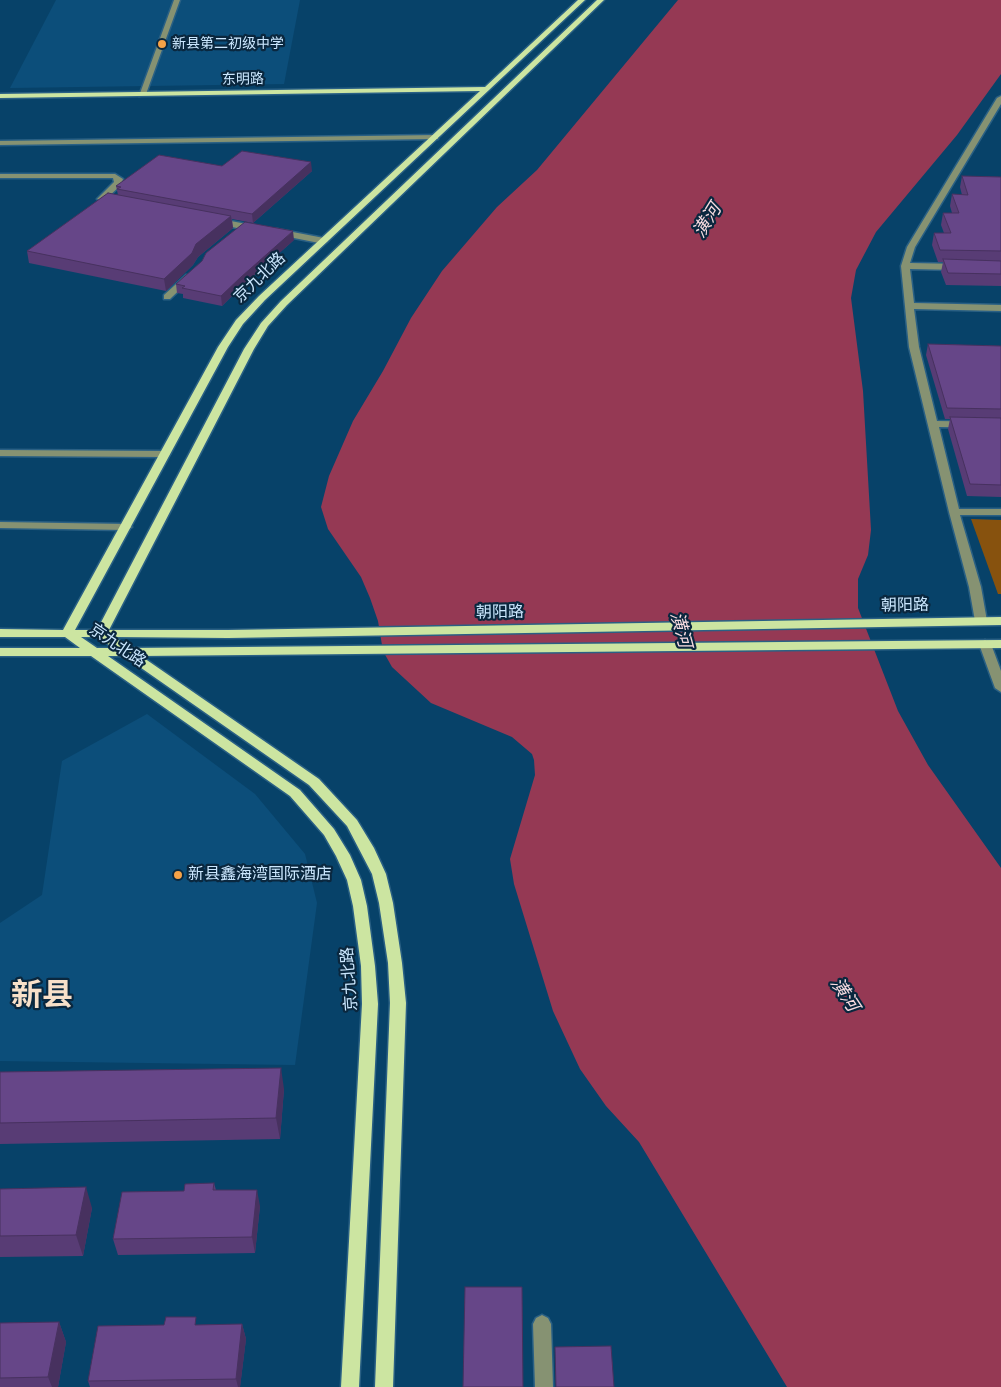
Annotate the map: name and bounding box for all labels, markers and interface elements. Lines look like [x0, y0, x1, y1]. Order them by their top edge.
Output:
place label: 新县第二初级中学 [172, 36, 284, 52]
marker: 新县第二初级中学 [156, 38, 168, 50]
street label: 东明路 [222, 71, 264, 89]
water label: 潢河 [689, 200, 727, 242]
street label: 京九北路 [230, 249, 290, 307]
street label: 朝阳路 [881, 596, 929, 616]
street label: 朝阳路 [476, 603, 524, 623]
water label: 潢河 [665, 610, 695, 650]
street label: 京九北路 [85, 620, 149, 672]
place label: 新县鑫海湾国际酒店 [188, 865, 332, 885]
marker: 新县鑫海湾国际酒店 [172, 869, 184, 881]
street label: 京九北路 [338, 946, 362, 1012]
water label: 潢河 [825, 974, 863, 1016]
district label: 新县 [11, 978, 73, 1016]

